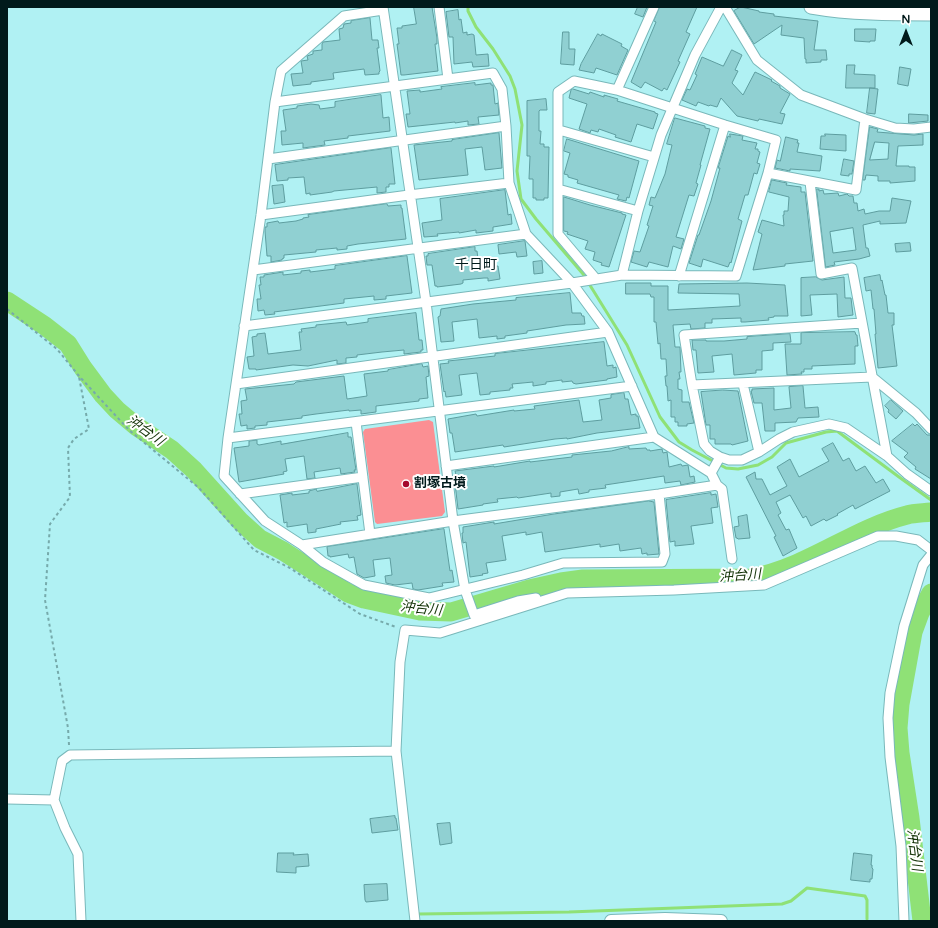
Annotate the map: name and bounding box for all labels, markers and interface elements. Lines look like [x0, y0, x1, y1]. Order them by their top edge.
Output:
north arrow [886, 12, 926, 52]
text: N [902, 13, 910, 26]
district label: 千日町 [455, 257, 497, 273]
water label: 沖台川 [123, 412, 167, 450]
place label: 割塚古墳 [414, 476, 466, 492]
marker: 割塚古墳 [401, 479, 411, 489]
water label: 沖台川 [718, 566, 762, 586]
water label: 沖台川 [399, 598, 443, 620]
water label: 沖台川 [903, 828, 925, 872]

